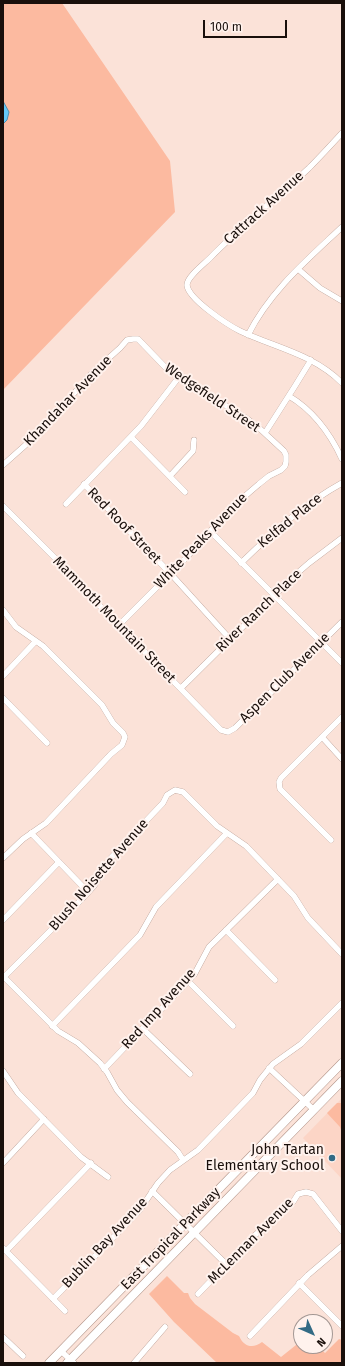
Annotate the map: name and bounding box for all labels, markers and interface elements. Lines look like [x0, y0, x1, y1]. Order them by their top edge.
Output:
scale bar [205, 12, 289, 38]
text: 100 m [210, 20, 242, 34]
street label: Cattrack Avenue [220, 168, 308, 248]
street label: Khandahar Avenue [20, 352, 116, 450]
street label: Wedgefield Street [161, 360, 263, 436]
street label: Red Roof Street [84, 485, 164, 567]
street label: White Peaks Avenue [151, 490, 251, 592]
street label: Kelfad Place [255, 490, 325, 552]
street label: Mammoth Mountain Street [49, 553, 179, 687]
street label: River Ranch Place [213, 566, 305, 656]
street label: Aspen Club Avenue [236, 629, 334, 727]
street label: Blush Noisette Avenue [46, 816, 152, 934]
street label: Red Imp Avenue [118, 965, 200, 1053]
place label: John Tartan Elementary School [206, 1142, 324, 1174]
marker: John Tartan Elementary School [327, 1153, 337, 1163]
street label: East Tropical Parkway [118, 1184, 224, 1294]
street label: Bublin Bay Avenue [59, 1194, 151, 1292]
street label: McLennan Avenue [205, 1195, 297, 1287]
north arrow [293, 1314, 333, 1354]
text: N [314, 1335, 328, 1349]

